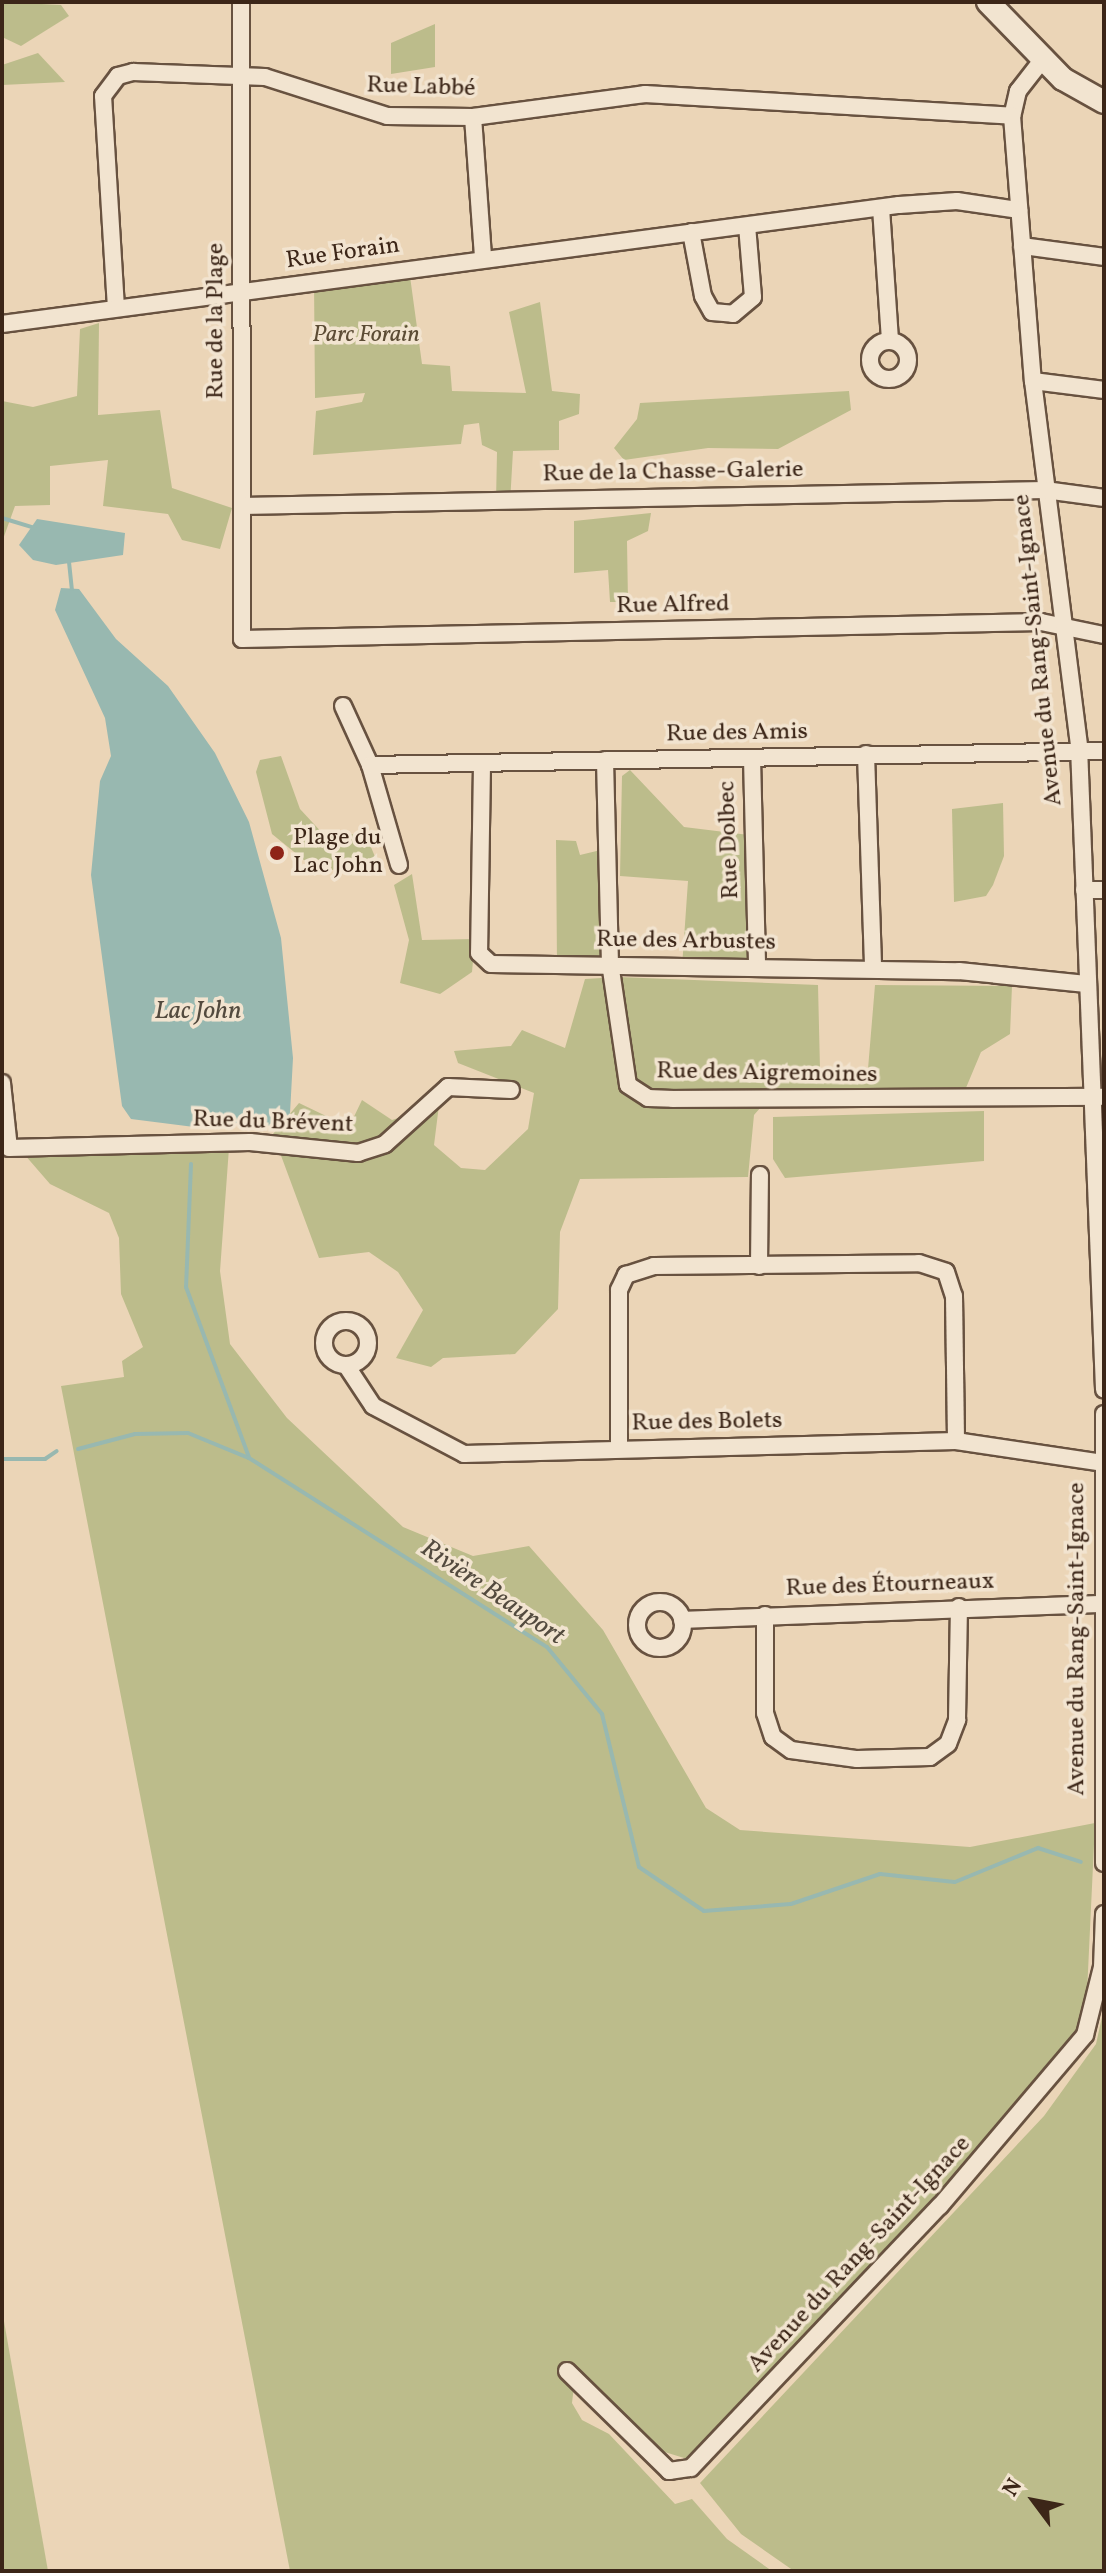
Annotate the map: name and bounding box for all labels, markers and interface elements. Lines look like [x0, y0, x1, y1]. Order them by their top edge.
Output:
street label: Rue Labbé [366, 72, 476, 104]
street label: Rue Forain [284, 232, 402, 276]
street label: Rue de la Plage [203, 243, 231, 399]
park label: Parc Forain [312, 322, 420, 350]
street label: Rue de la Chasse-Galerie [542, 456, 804, 490]
street label: Avenue du Rang-Saint-Ignace [1008, 493, 1070, 807]
street label: Rue Alfred [616, 591, 730, 621]
street label: Rue des Amis [666, 718, 808, 750]
street label: Rue Dolbec [714, 780, 746, 900]
place label: Plage du Lac John [293, 825, 383, 881]
marker: Plage du Lac John [268, 844, 286, 862]
street label: Rue des Arbustes [596, 926, 776, 958]
water label: Lac John [155, 996, 241, 1028]
street label: Rue des Aigremoines [656, 1058, 878, 1090]
street label: Rue du Brévent [192, 1106, 354, 1140]
street label: Rue des Bolets [631, 1407, 783, 1439]
street label: Avenue du Rang-Saint-Ignace [1064, 1482, 1092, 1796]
water label: Rivière Beauport [414, 1533, 570, 1653]
street label: Rue des Étourneaux [785, 1568, 995, 1604]
street label: Avenue du Rang-Saint-Ignace [743, 2131, 977, 2379]
north arrow [994, 2461, 1074, 2541]
text: N [996, 2473, 1031, 2503]

